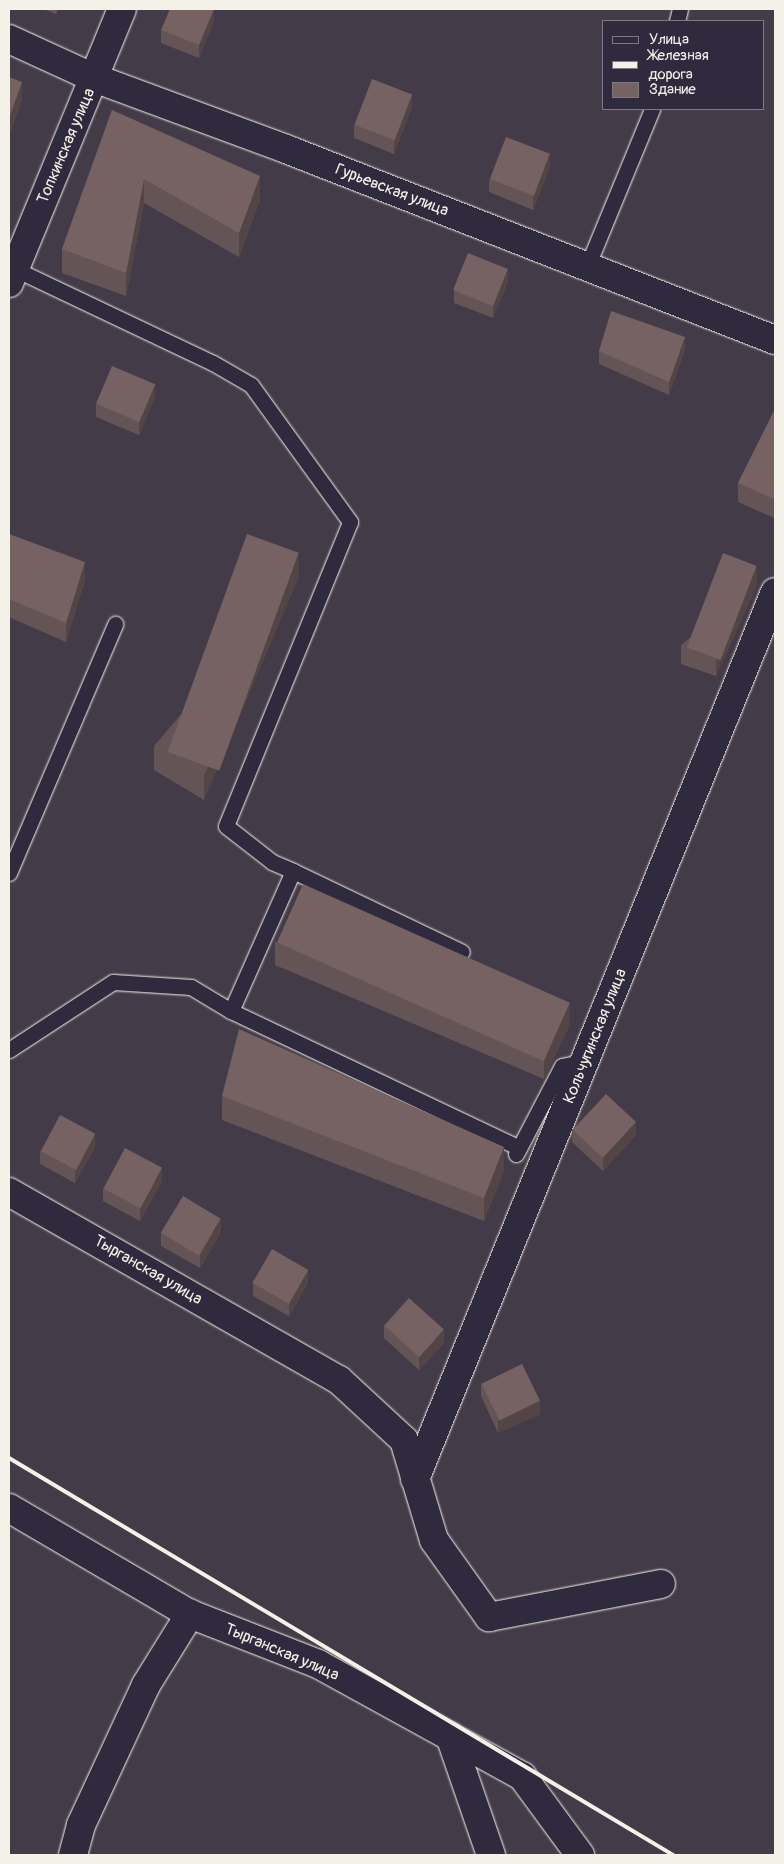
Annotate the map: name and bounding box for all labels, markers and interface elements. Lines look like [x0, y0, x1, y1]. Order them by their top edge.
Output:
legend [602, 20, 764, 110]
text: Улица [649, 30, 689, 49]
text: Железная дорога [648, 46, 709, 84]
text: Здание [649, 80, 696, 99]
street label: Топкинская улица [33, 85, 99, 207]
street label: Гурьевская улица [333, 160, 451, 220]
street label: Кольчугинская улица [559, 966, 631, 1106]
street label: Тырганская улица [90, 1231, 206, 1309]
street label: Тырганская улица [222, 1619, 342, 1685]

